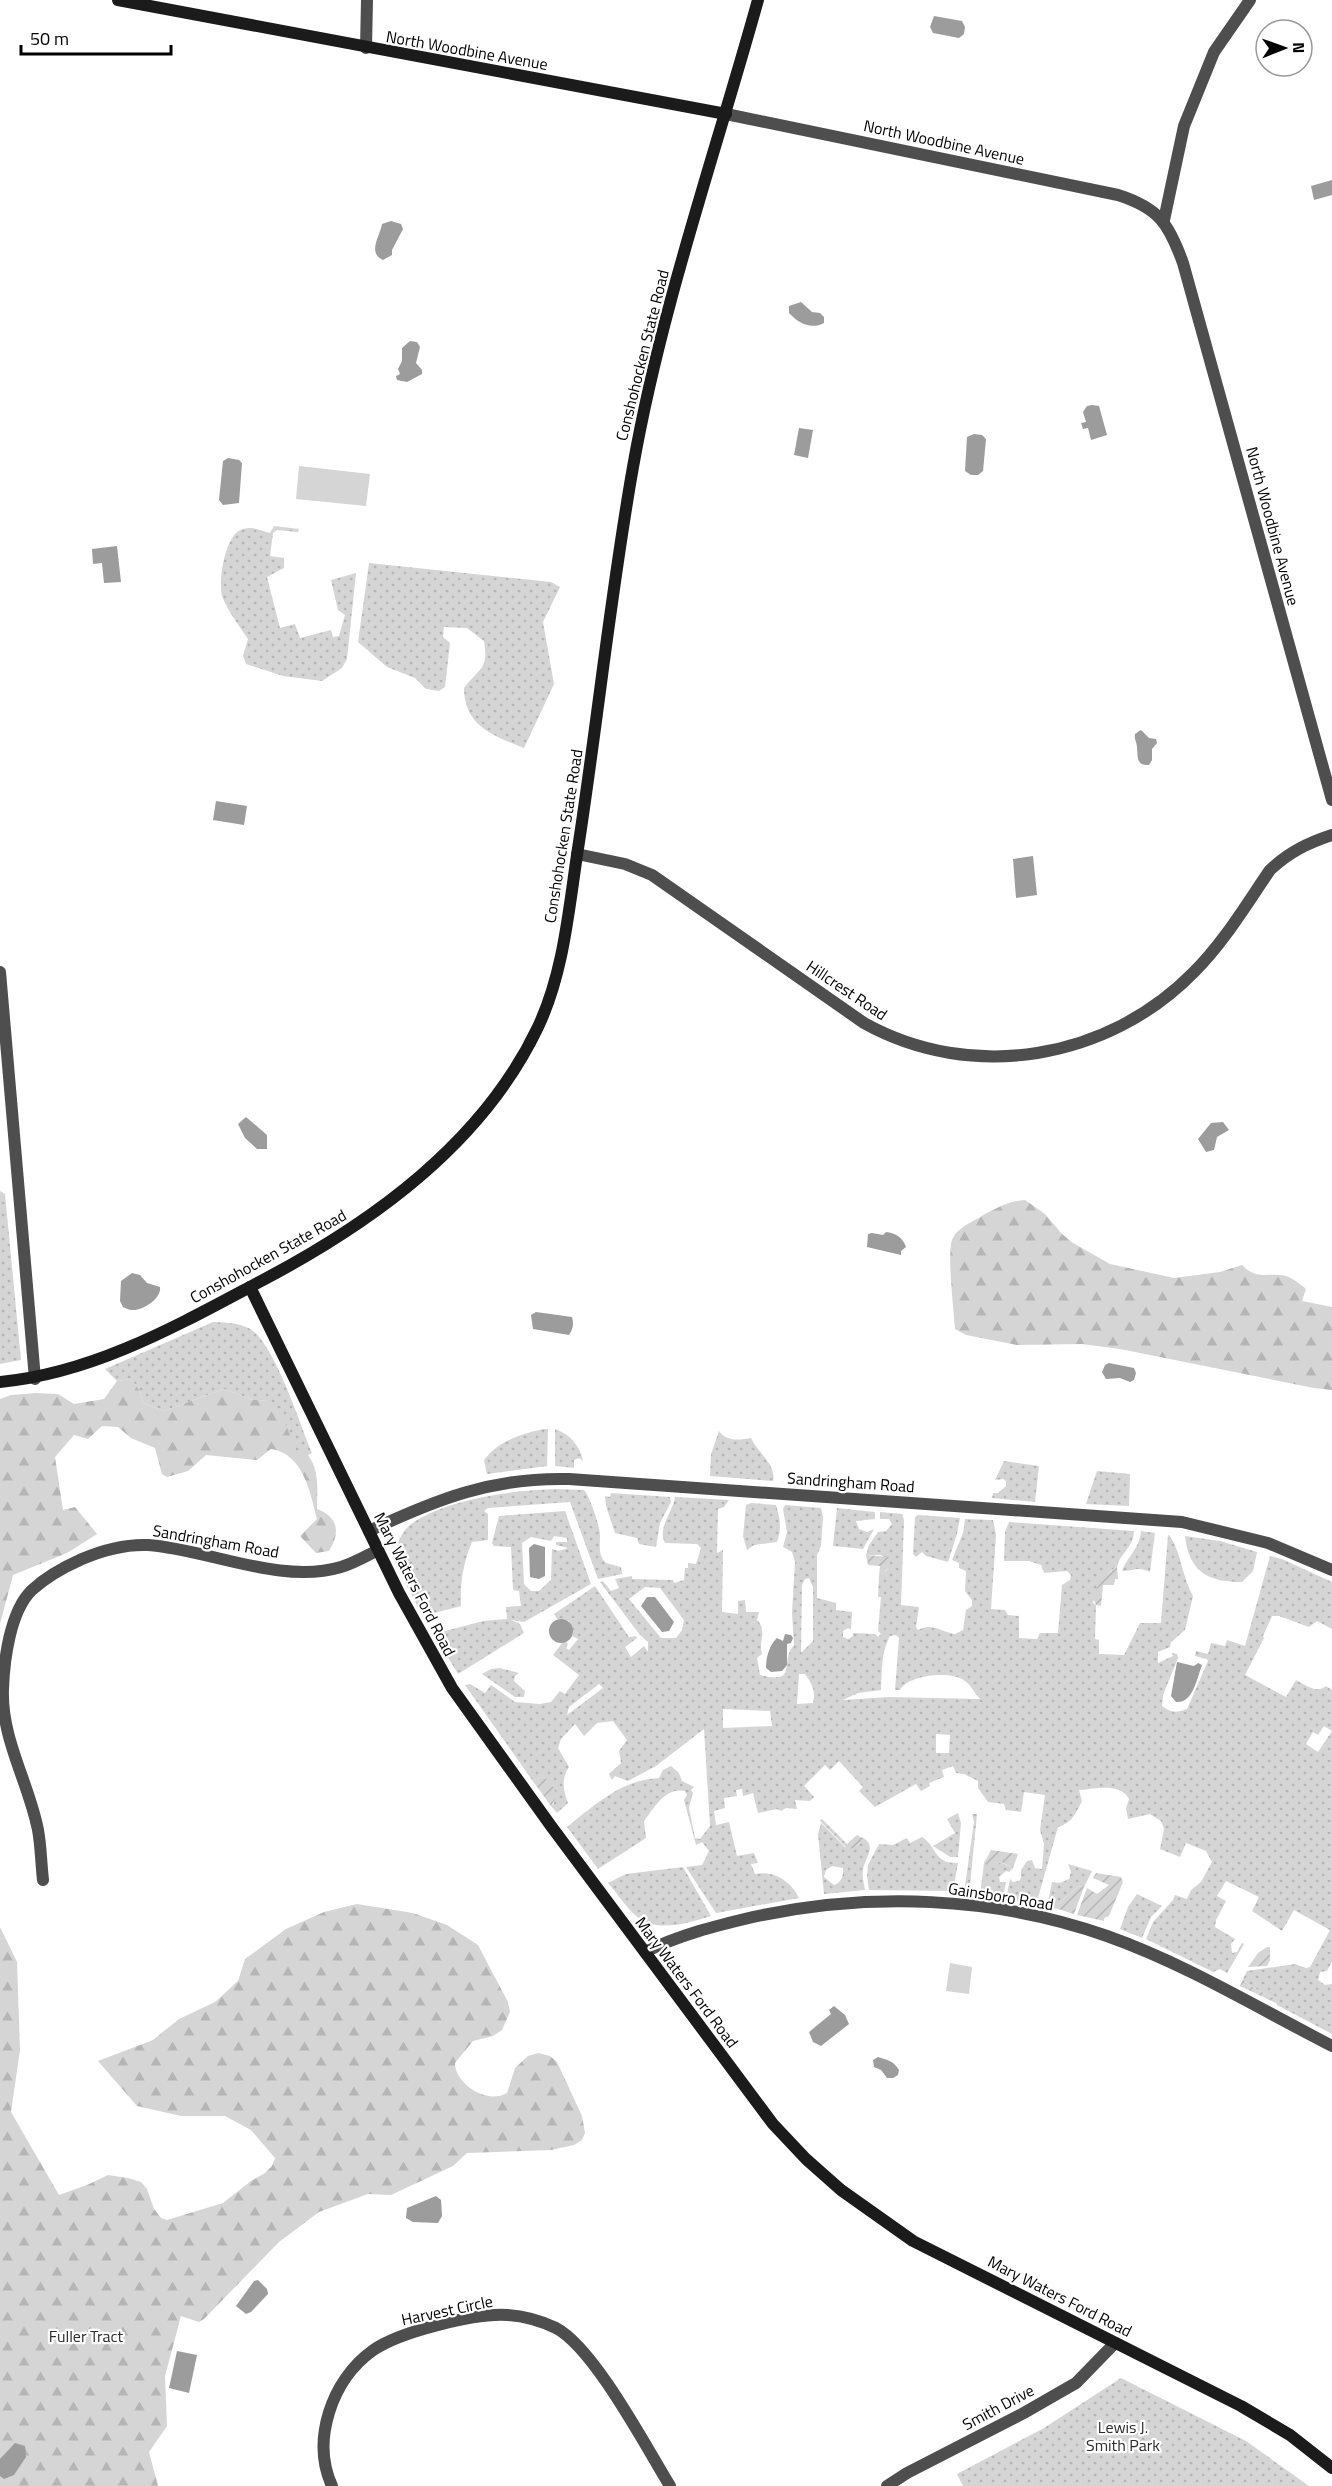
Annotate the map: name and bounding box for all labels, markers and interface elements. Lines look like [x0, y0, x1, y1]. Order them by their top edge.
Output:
scale bar [21, 18, 171, 56]
north arrow [1254, 18, 1314, 78]
street label: North Woodbine Avenue [384, 24, 550, 76]
text: 50 m [30, 25, 69, 52]
text: N [1287, 42, 1311, 53]
street label: North Woodbine Avenue [861, 113, 1027, 171]
street label: Conshohocken State Road [609, 267, 675, 443]
street label: North Woodbine Avenue [1240, 444, 1306, 608]
street label: Conshohocken State Road [537, 747, 589, 925]
street label: Hillcrest Road [802, 954, 892, 1026]
street label: Conshohocken State Road [185, 1203, 351, 1309]
street label: Sandringham Road [786, 1466, 916, 1498]
street label: Mary Waters Ford Road [368, 1508, 462, 1660]
street label: Sandringham Road [151, 1518, 281, 1564]
street label: Gainsboro Road [947, 1876, 1055, 1916]
street label: Mary Waters Ford Road [630, 1911, 744, 2053]
street label: Mary Waters Ford Road [984, 2249, 1136, 2343]
street label: Harvest Circle [399, 2289, 495, 2331]
park label: Fuller Tract [49, 2324, 124, 2348]
street label: Smith Drive [958, 2378, 1038, 2436]
park label: Lewis J. Smith Park [1086, 2415, 1160, 2457]

